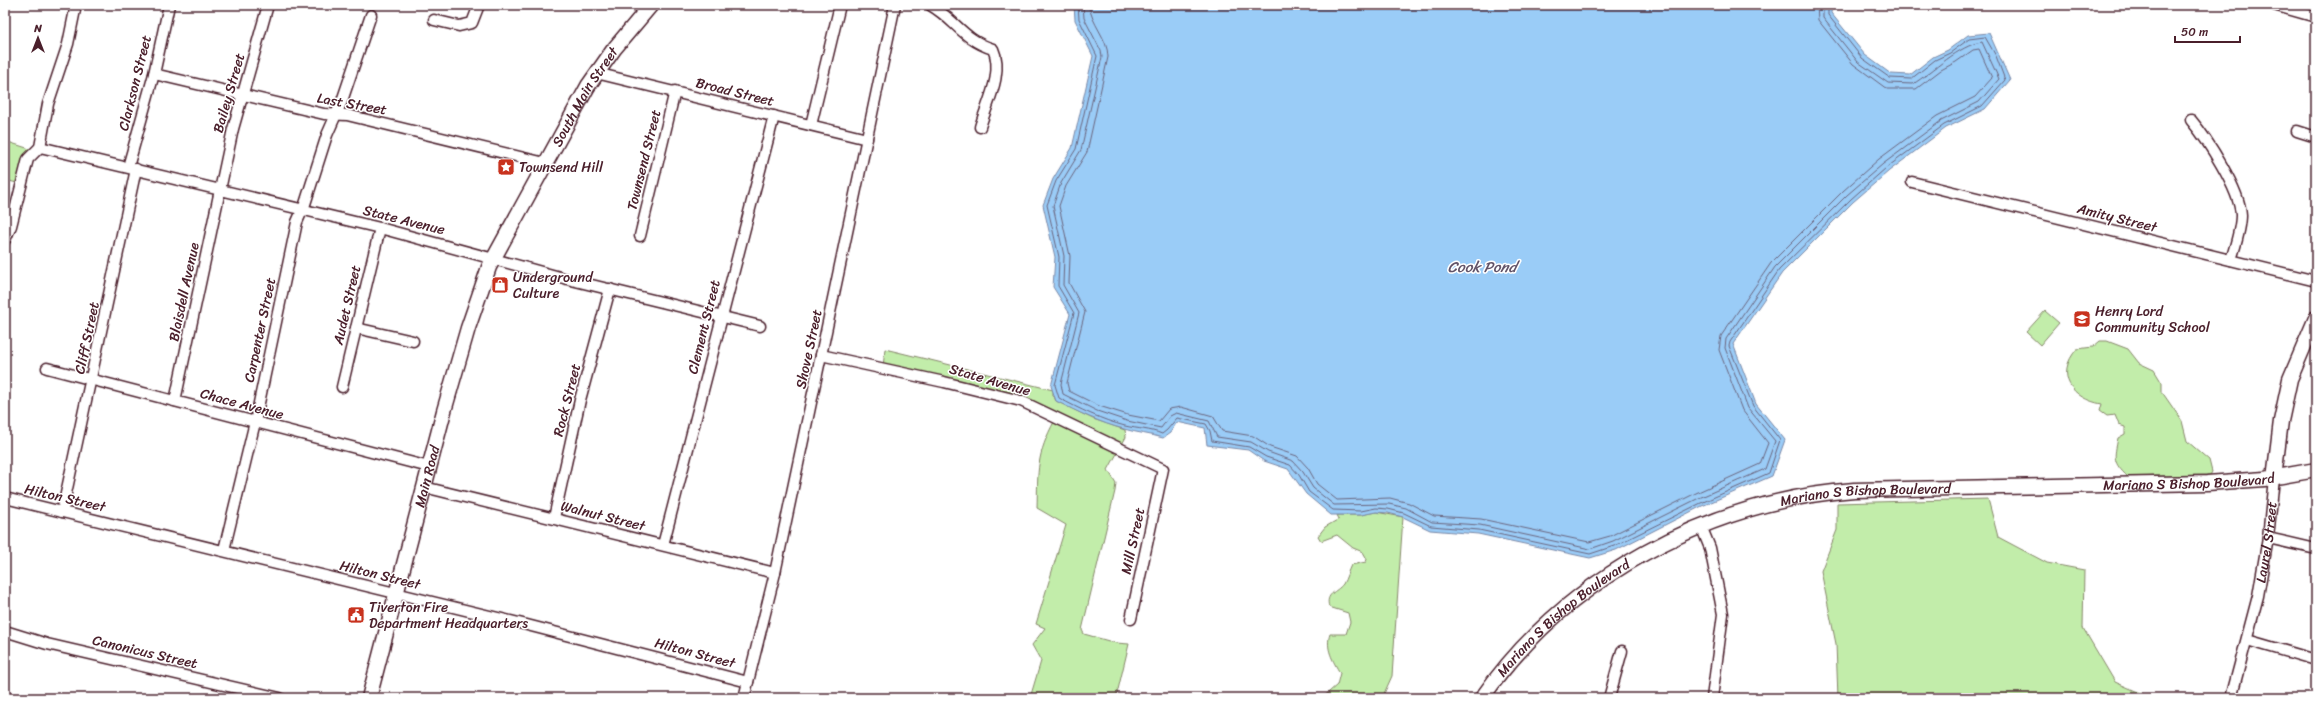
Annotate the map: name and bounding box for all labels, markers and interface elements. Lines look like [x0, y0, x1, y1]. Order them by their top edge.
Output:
north arrow [18, 18, 58, 58]
scale bar [2175, 18, 2240, 44]
text: N [33, 19, 42, 38]
text: 50 m [2181, 21, 2208, 43]
street label: Clarkson Street [111, 32, 159, 134]
street label: South Main Street [545, 40, 625, 151]
street label: Bailey Street [206, 50, 252, 136]
street label: Broad Street [693, 70, 777, 114]
street label: Last Street [315, 86, 389, 122]
street label: Townsend Street [619, 107, 669, 213]
place label: Townsend Hill [519, 155, 604, 180]
place icon: Townsend Hill [496, 157, 516, 177]
street label: Amity Street [2074, 196, 2161, 240]
street label: State Avenue [360, 198, 448, 242]
street label: Blaisdell Avenue [161, 240, 207, 344]
water label: Cook Pond [1448, 254, 1520, 280]
street label: Audet Street [325, 263, 368, 348]
place label: Underground Culture [513, 265, 594, 306]
street label: Carpenter Street [237, 275, 283, 385]
shop icon: Underground Culture [490, 275, 510, 295]
street label: Clement Street [680, 277, 728, 377]
place label: Henry Lord Community School [2095, 299, 2211, 340]
street label: Cliff Street [67, 300, 107, 376]
street label: Shove Street [788, 307, 830, 391]
school or university icon: Henry Lord Community School [2072, 309, 2092, 329]
street label: State Avenue [946, 356, 1034, 404]
street label: Rock Street [546, 361, 588, 439]
street label: Chace Avenue [197, 381, 287, 427]
street label: Main Road [407, 441, 447, 510]
street label: Mariano S Bishop Boulevard [2103, 465, 2278, 498]
street label: Mariano S Bishop Boulevard [1778, 476, 1953, 513]
street label: Hilton Street [22, 477, 109, 520]
street label: Walnut Street [558, 493, 649, 539]
street label: Laurel Street [2248, 500, 2284, 585]
street label: Mill Street [1114, 505, 1152, 577]
street label: Mariano S Bishop Boulevard [1490, 551, 1636, 682]
street label: Hilton Street [337, 553, 424, 597]
place label: Tiverton Fire Department Headquarters [369, 595, 528, 636]
public building icon: Tiverton Fire Department Headquarters [346, 605, 366, 625]
street label: Canonicus Street [90, 628, 200, 676]
street label: Hilton Street [652, 630, 739, 676]

